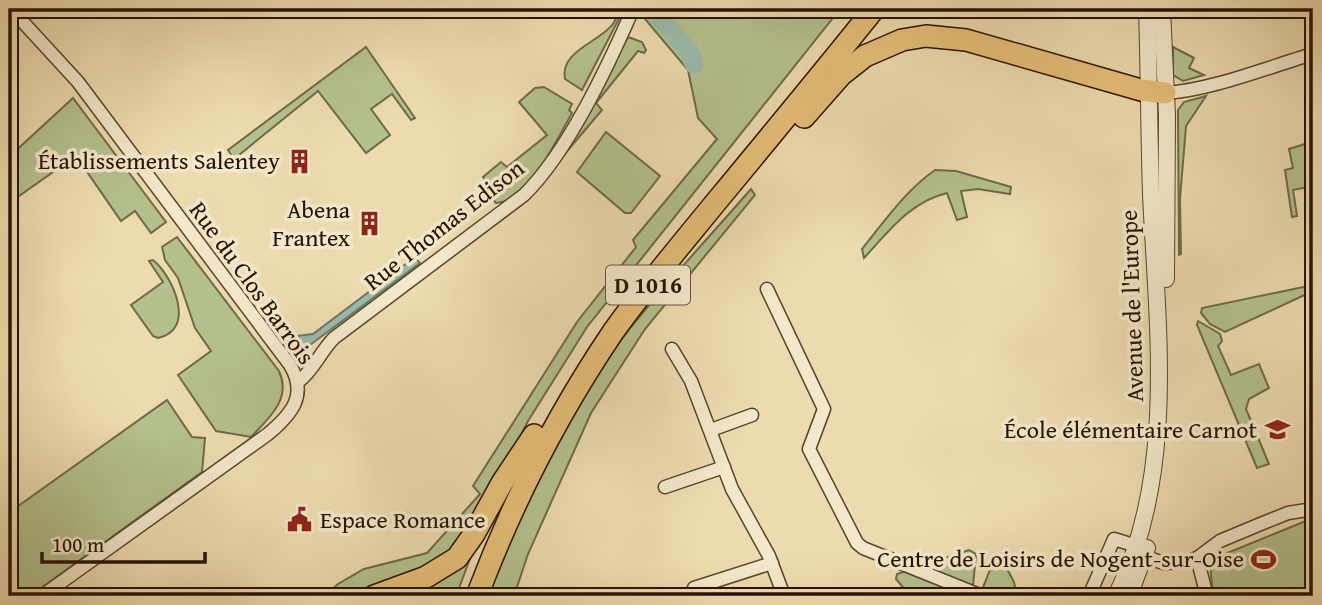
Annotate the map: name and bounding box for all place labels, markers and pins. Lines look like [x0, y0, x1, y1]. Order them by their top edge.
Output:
place label: Établissements Salentey [38, 143, 280, 178]
building icon: Établissements Salentey [286, 147, 314, 175]
place label: Abena Frantex [272, 192, 351, 255]
building icon: Abena Frantex [356, 210, 384, 238]
place label: École élémentaire Carnot [1004, 412, 1258, 447]
school or university icon: École élémentaire Carnot [1263, 416, 1291, 444]
place label: Espace Romance [320, 502, 486, 537]
public building icon: Espace Romance [286, 506, 314, 534]
place label: Centre de Loisirs de Nogent-sur-Oise [877, 541, 1244, 576]
sports icon: Centre de Loisirs de Nogent-sur-Oise [1250, 545, 1278, 573]

